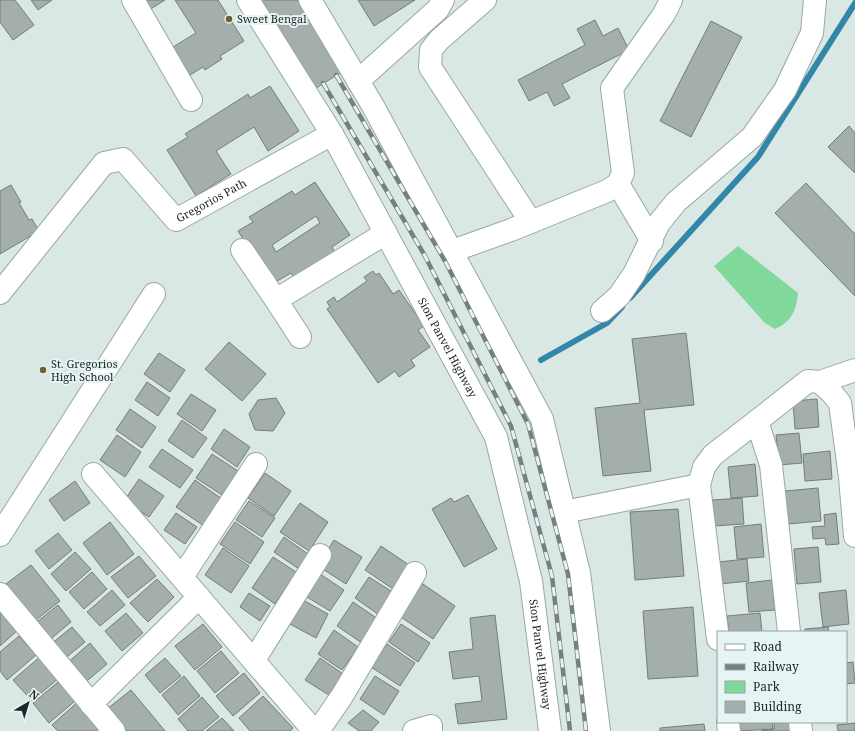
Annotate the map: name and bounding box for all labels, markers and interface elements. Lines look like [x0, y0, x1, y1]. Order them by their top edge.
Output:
place label: Sweet Bengal [237, 11, 307, 26]
marker: Sweet Bengal [224, 14, 234, 24]
street label: Gregorios Path [173, 175, 249, 225]
street label: Sion Panvel Highway [415, 295, 481, 401]
place label: St. Gregorios High School [51, 356, 118, 384]
marker: St. Gregorios High School [38, 365, 48, 375]
street label: Sion Panvel Highway [526, 598, 555, 711]
legend [717, 631, 847, 723]
text: Road [753, 638, 783, 655]
text: Railway [753, 658, 799, 675]
text: Park [753, 678, 781, 695]
north arrow [8, 683, 48, 723]
text: N [26, 686, 43, 704]
text: Building [753, 698, 802, 715]

